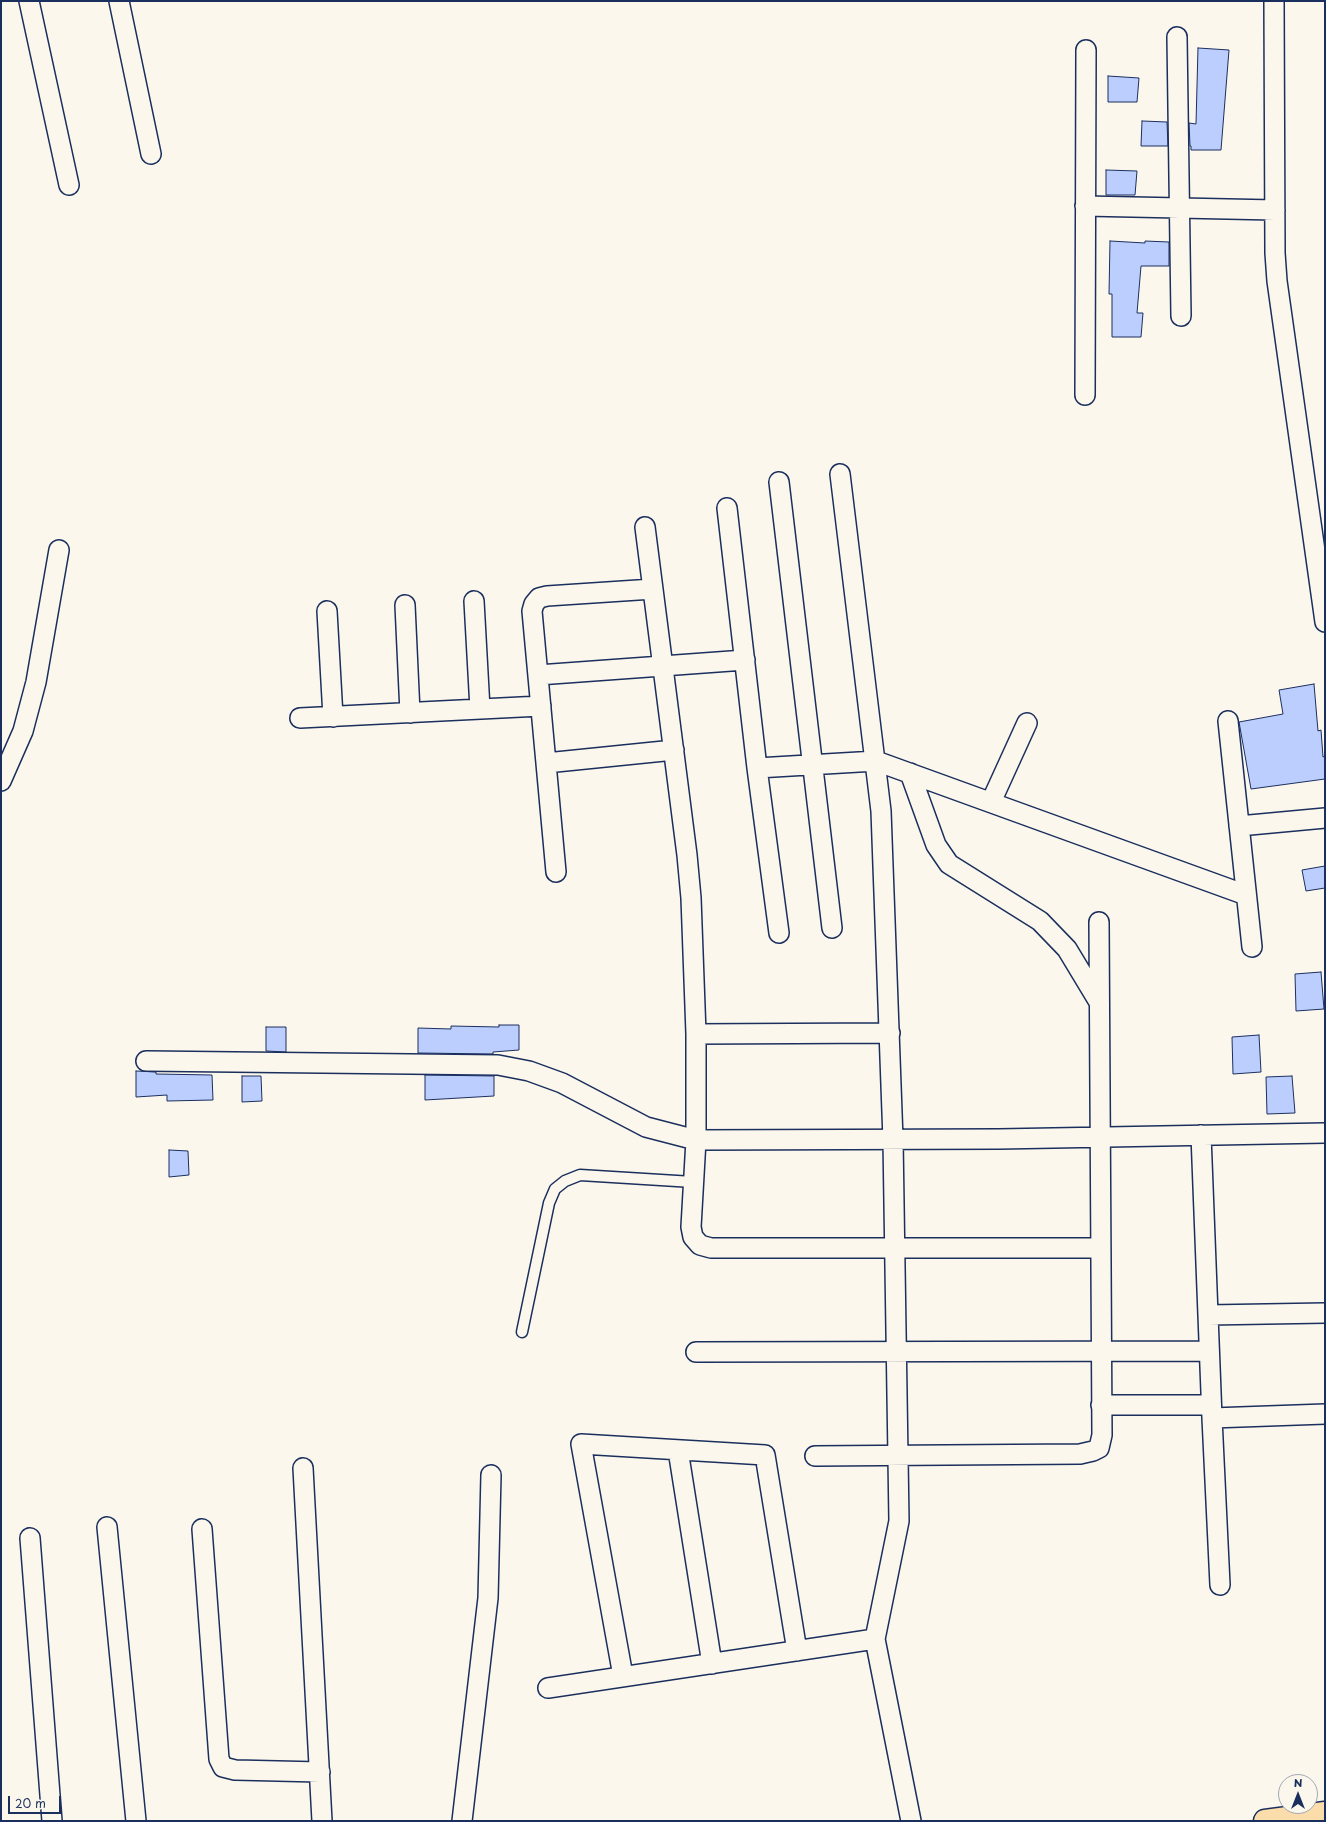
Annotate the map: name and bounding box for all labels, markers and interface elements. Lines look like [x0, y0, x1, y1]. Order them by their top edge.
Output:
north arrow [1278, 1774, 1318, 1814]
text: N [1294, 1774, 1302, 1791]
scale bar [10, 1788, 63, 1814]
text: 20 m [15, 1794, 46, 1812]

